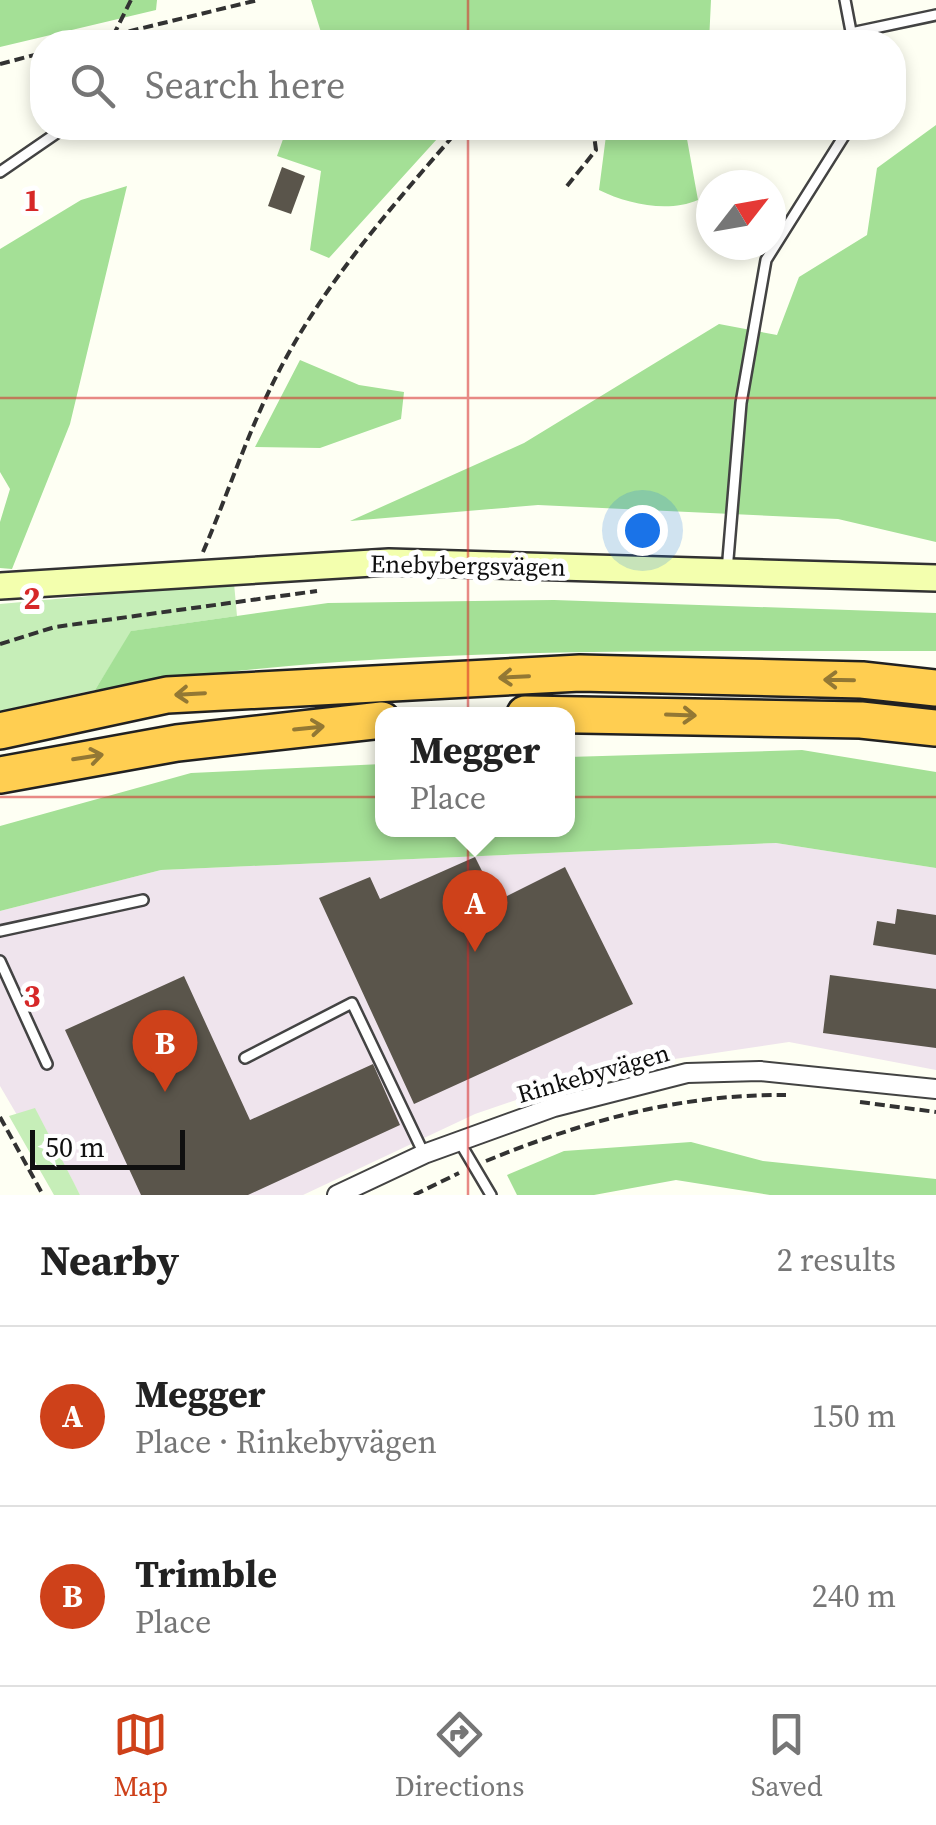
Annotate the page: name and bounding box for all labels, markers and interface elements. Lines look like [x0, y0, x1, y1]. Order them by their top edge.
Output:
search box [30, 30, 906, 140]
icon: search [65, 58, 120, 113]
text: Search here [145, 59, 345, 111]
north arrow [696, 170, 786, 260]
text: 1 [23, 178, 41, 222]
your location [617, 505, 668, 556]
street label: Enebybergsvägen [370, 546, 566, 584]
text: 2 [23, 576, 41, 620]
one-way arrow [499, 668, 531, 687]
one-way arrow [823, 670, 855, 689]
one-way arrow [174, 685, 206, 704]
one-way arrow [664, 706, 697, 724]
popup [375, 707, 575, 837]
one-way arrow [292, 718, 324, 737]
text: Megger [410, 724, 540, 776]
one-way arrow [71, 748, 104, 766]
text: Place [410, 776, 486, 820]
pin: A [442, 870, 508, 952]
text: 3 [23, 974, 41, 1018]
pin: B [132, 1010, 198, 1092]
street label: Rinkebyvägen [513, 1035, 673, 1111]
scale bar [30, 1125, 185, 1170]
text: 50 m [45, 1128, 105, 1166]
text: Nearby [40, 1231, 179, 1289]
text: 2 results [777, 1238, 896, 1282]
text: Megger [135, 1368, 266, 1420]
text: A [62, 1394, 83, 1438]
text: 150 m [812, 1394, 896, 1438]
text: Place · Rinkebyvägen [135, 1420, 437, 1464]
text: Trimble [135, 1548, 277, 1600]
text: B [62, 1574, 83, 1618]
text: 240 m [812, 1574, 896, 1618]
text: Place [135, 1600, 211, 1644]
tab: Map [113, 1707, 168, 1805]
tab: Directions [395, 1707, 524, 1805]
tab: Saved [751, 1707, 823, 1805]

